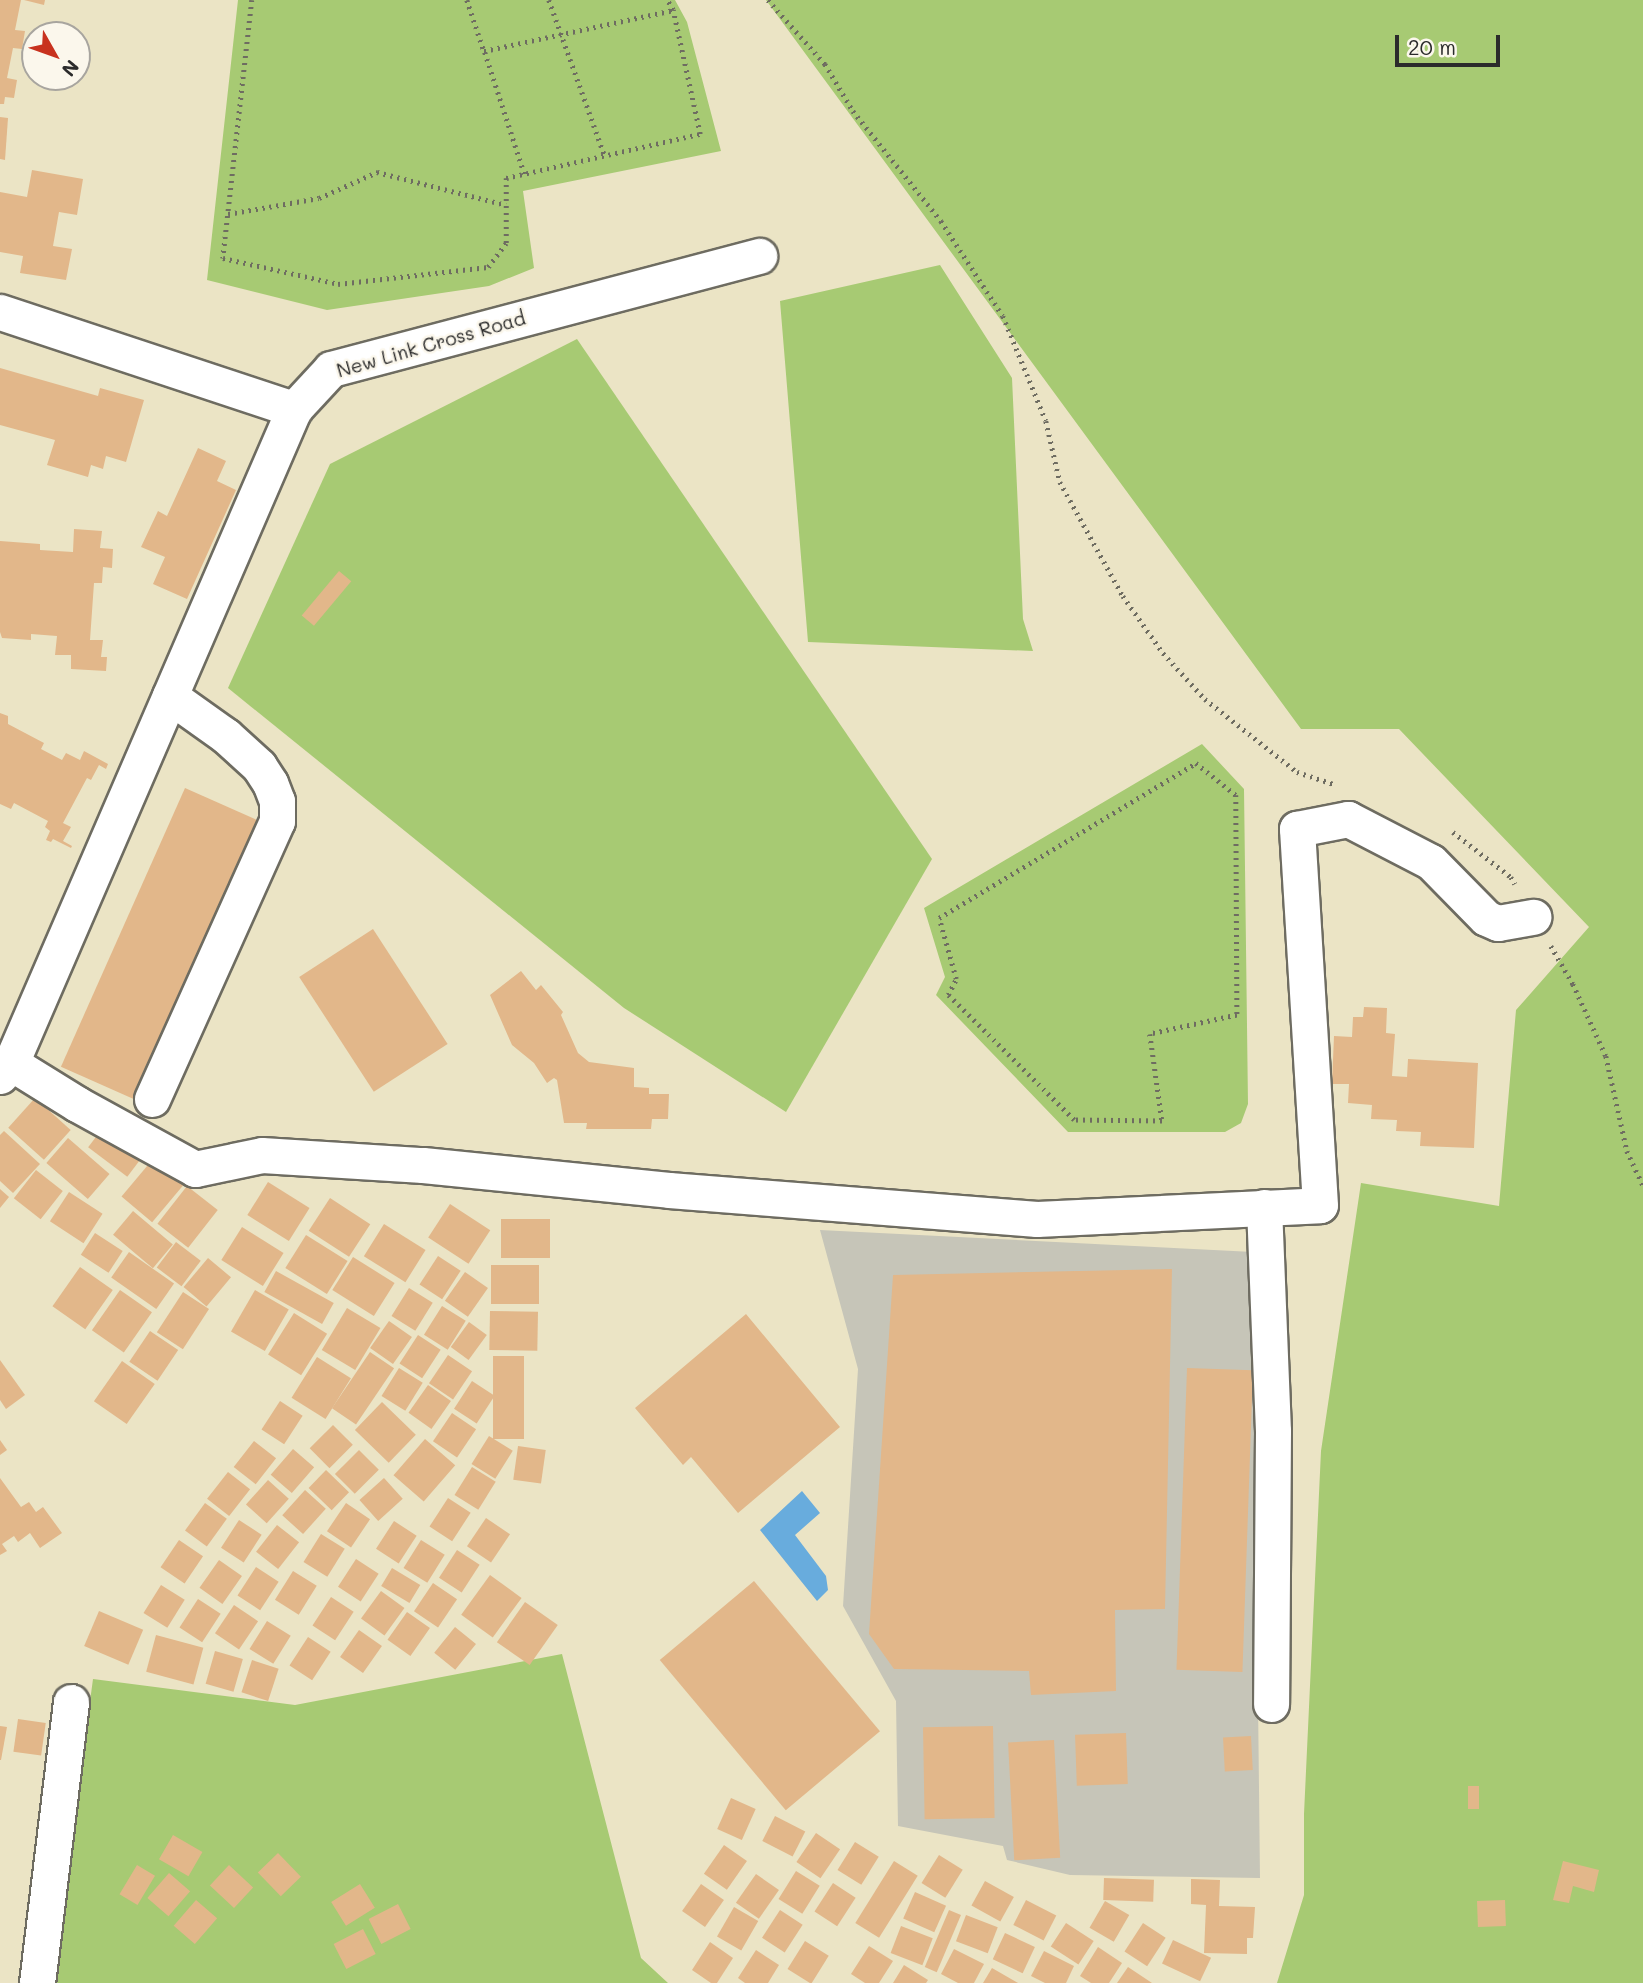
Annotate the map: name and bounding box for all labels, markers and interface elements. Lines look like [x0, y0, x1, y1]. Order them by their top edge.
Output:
north arrow [21, 21, 91, 91]
scale bar [1398, 21, 1503, 65]
text: 20 m [1408, 33, 1456, 60]
text: N [57, 55, 85, 82]
street label: New Link Cross Road [334, 306, 528, 382]

